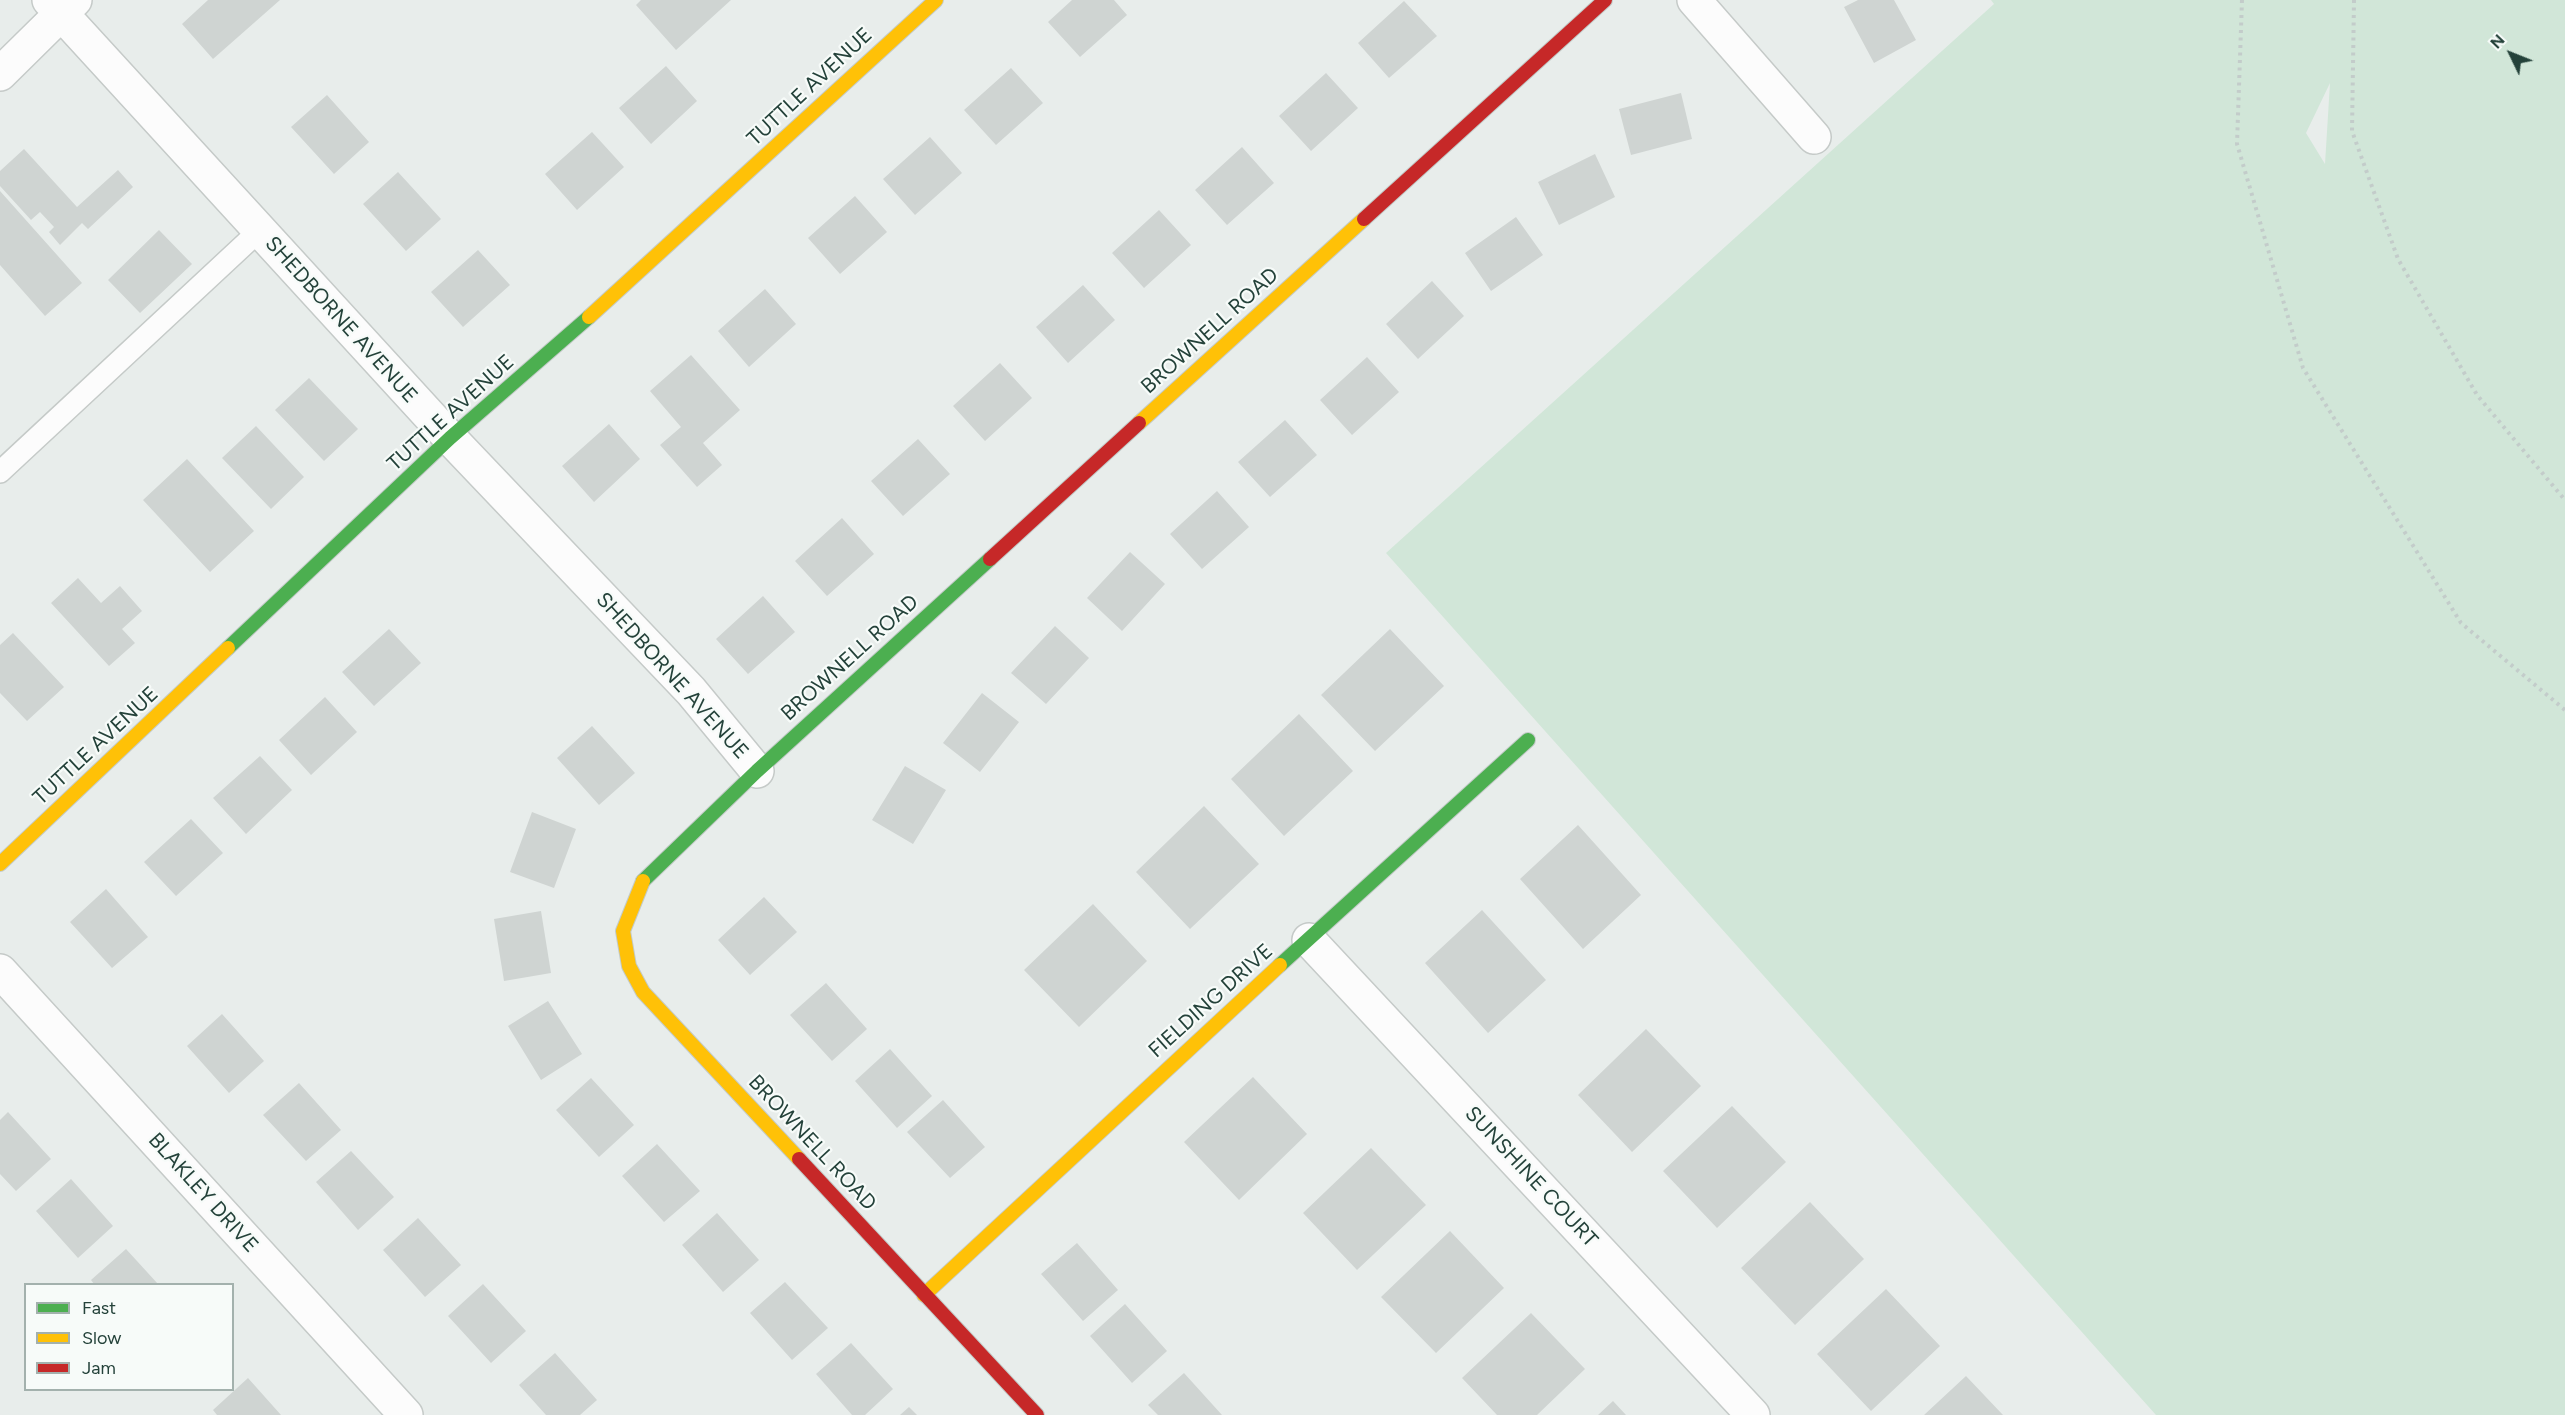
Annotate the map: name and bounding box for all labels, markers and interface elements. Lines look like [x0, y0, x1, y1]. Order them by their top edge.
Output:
street label: TUTTLE AVENUE [742, 23, 878, 151]
north arrow [2481, 24, 2541, 84]
text: N [2486, 30, 2509, 52]
street label: SHEDBORNE AVENUE [260, 231, 422, 409]
street label: BROWNELL ROAD [1136, 263, 1284, 399]
street label: TUTTLE AVENUE [382, 350, 520, 476]
street label: SHEDBORNE AVENUE [591, 587, 753, 765]
street label: BROWNELL ROAD [776, 590, 924, 726]
street label: TUTTLE AVENUE [28, 682, 164, 810]
street label: FIELDING DRIVE [1144, 939, 1278, 1063]
street label: BROWNELL ROAD [743, 1070, 881, 1216]
street label: SUNSHINE COURT [1459, 1101, 1603, 1253]
street label: BLAKLEY DRIVE [143, 1128, 263, 1258]
legend [24, 1283, 234, 1391]
text: Fast [82, 1297, 116, 1319]
text: Slow [82, 1327, 121, 1349]
text: Jam [82, 1357, 116, 1379]

